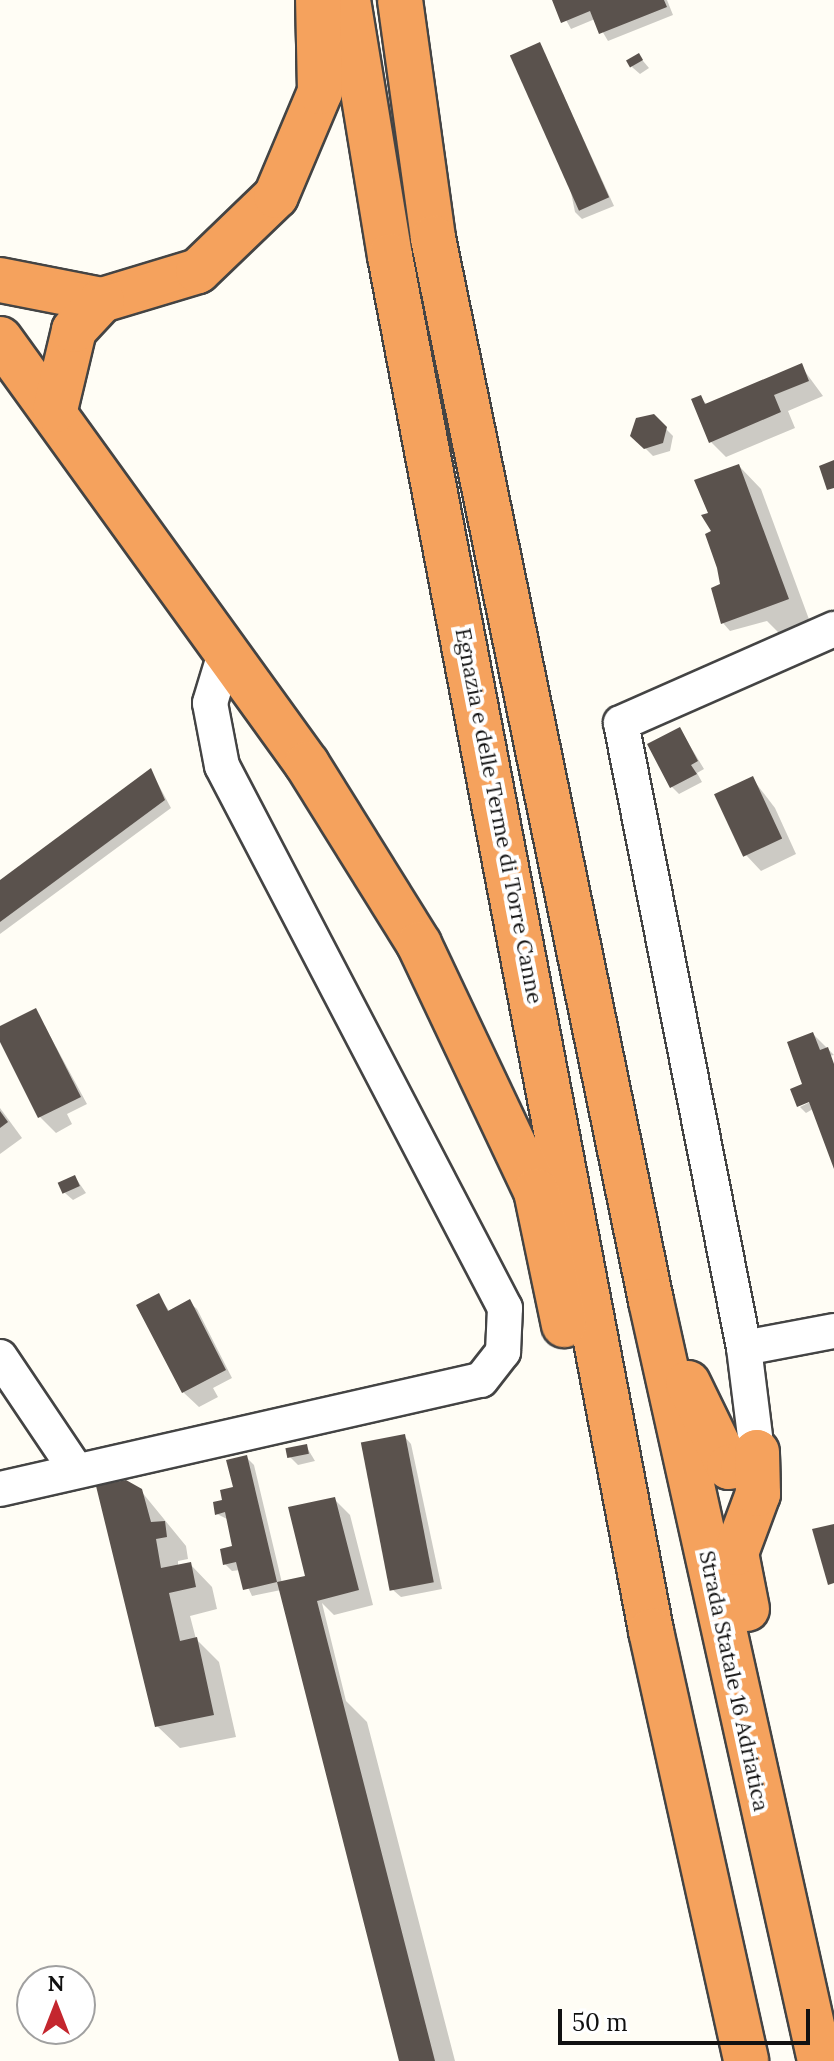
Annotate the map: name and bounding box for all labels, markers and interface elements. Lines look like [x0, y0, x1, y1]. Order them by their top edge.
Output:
street label: Egnazia e delle Terme di Torre Canne [450, 626, 548, 1006]
street label: Strada Statale 16 Adriatica [693, 1548, 775, 1814]
north arrow [16, 1965, 96, 2045]
text: N [47, 1969, 65, 1997]
scale bar [562, 1993, 814, 2043]
text: 50 m [572, 2007, 628, 2038]

